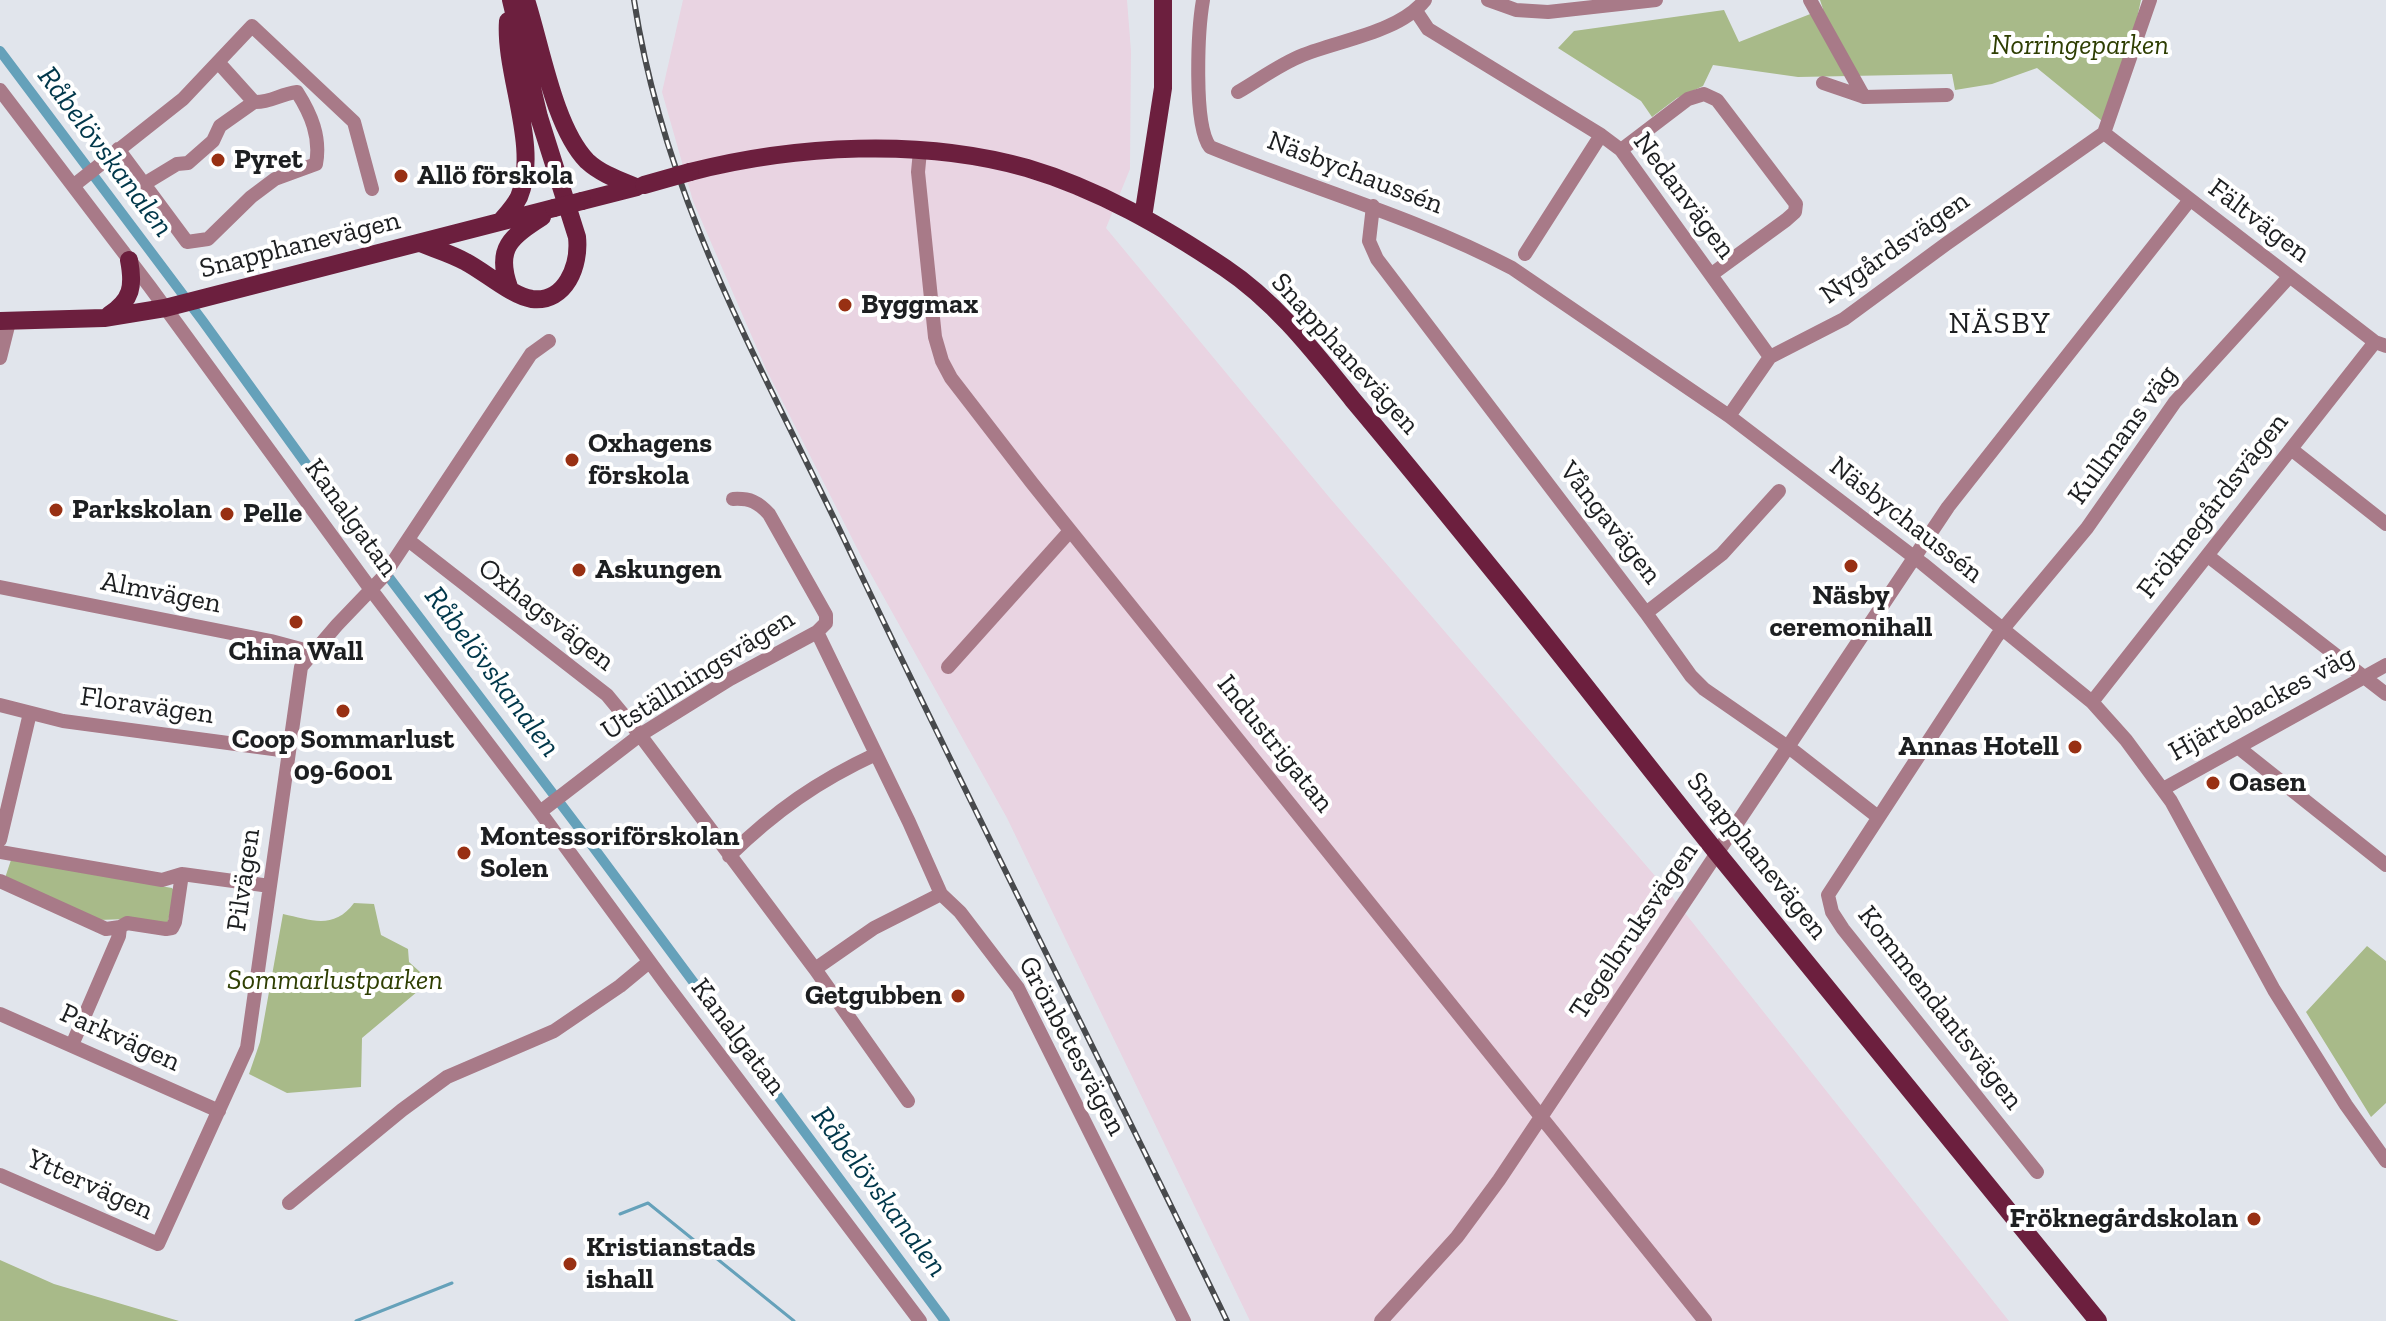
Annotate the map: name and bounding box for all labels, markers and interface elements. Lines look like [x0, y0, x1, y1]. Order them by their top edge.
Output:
park label: Norringeparken [1991, 29, 2169, 63]
water label: Råbelövskanalen [29, 60, 181, 244]
street label: Näsbychaussén [1262, 124, 1448, 222]
street label: Nedanvägen [1625, 126, 1743, 266]
place label: Pyret [234, 143, 303, 177]
marker: Pyret [209, 151, 227, 169]
place label: Allö förskola [417, 159, 573, 193]
marker: Allö förskola [392, 167, 410, 185]
street label: Fältvägen [2201, 172, 2317, 270]
street label: Nygårdsvägen [1814, 184, 1976, 312]
street label: Snapphanevägen [196, 204, 404, 286]
street label: Snapphanevägen [1264, 266, 1426, 442]
place label: Byggmax [861, 288, 978, 322]
marker: Byggmax [836, 296, 854, 314]
district label: NÄSBY [1948, 306, 2052, 342]
street label: Kullmans väg [2061, 359, 2185, 511]
street label: Fröknegårdsvägen [2130, 407, 2296, 605]
place label: Oxhagens förskola [588, 427, 712, 493]
street label: Näsbychaussén [1822, 450, 1990, 590]
marker: Oxhagens förskola [563, 451, 581, 469]
street label: Kanalgatan [297, 453, 405, 583]
street label: Vångavägen [1552, 455, 1668, 591]
place label: Parkskolan [72, 493, 212, 527]
place label: Pelle [243, 497, 302, 531]
marker: Parkskolan [47, 501, 65, 519]
marker: Pelle [218, 505, 236, 523]
street label: Oxhagsvägen [471, 551, 621, 679]
place label: Askungen [595, 553, 722, 587]
marker: Näsby ceremonihall [1842, 557, 1860, 575]
marker: Askungen [570, 561, 588, 579]
street label: Almvägen [98, 565, 224, 621]
place label: Näsby ceremonihall [1769, 579, 1933, 645]
water label: Råbelövskanalen [416, 580, 568, 764]
street label: Utställningsvägen [595, 602, 801, 748]
marker: China Wall [287, 613, 305, 631]
place label: China Wall [229, 635, 363, 669]
street label: Hjärtebackes väg [2163, 639, 2361, 769]
street label: Industrigatan [1209, 668, 1341, 820]
street label: Floravägen [78, 680, 216, 732]
marker: Coop Sommarlust 09-6001 [334, 702, 352, 720]
place label: Coop Sommarlust 09-6001 [232, 723, 454, 789]
place label: Annas Hotell [1898, 730, 2059, 764]
marker: Annas Hotell [2066, 738, 2084, 756]
street label: Snapphanevägen [1679, 766, 1835, 946]
place label: Oasen [2229, 766, 2306, 800]
marker: Oasen [2204, 774, 2222, 792]
place label: Montessoriförskolan Solen [480, 820, 740, 886]
street label: Pilvägen [220, 827, 268, 933]
street label: Tegelbruksvägen [1562, 836, 1706, 1026]
marker: Montessoriförskolan Solen [455, 844, 473, 862]
street label: Kommendantsvägen [1850, 899, 2030, 1117]
street label: Grönbetesvägen [1011, 951, 1133, 1141]
park label: Sommarlustparken [227, 964, 443, 998]
street label: Kanalgatan [683, 972, 793, 1102]
place label: Getgubben [805, 979, 942, 1013]
marker: Getgubben [949, 987, 967, 1005]
street label: Parkvägen [55, 997, 185, 1079]
water label: Råbelövskanalen [803, 1100, 955, 1284]
street label: Yttervägen [22, 1142, 158, 1228]
place label: Fröknegårdskolan [2010, 1202, 2238, 1236]
marker: Fröknegårdskolan [2245, 1210, 2263, 1228]
place label: Kristianstads ishall [586, 1231, 756, 1297]
marker: Kristianstads ishall [561, 1255, 579, 1273]

